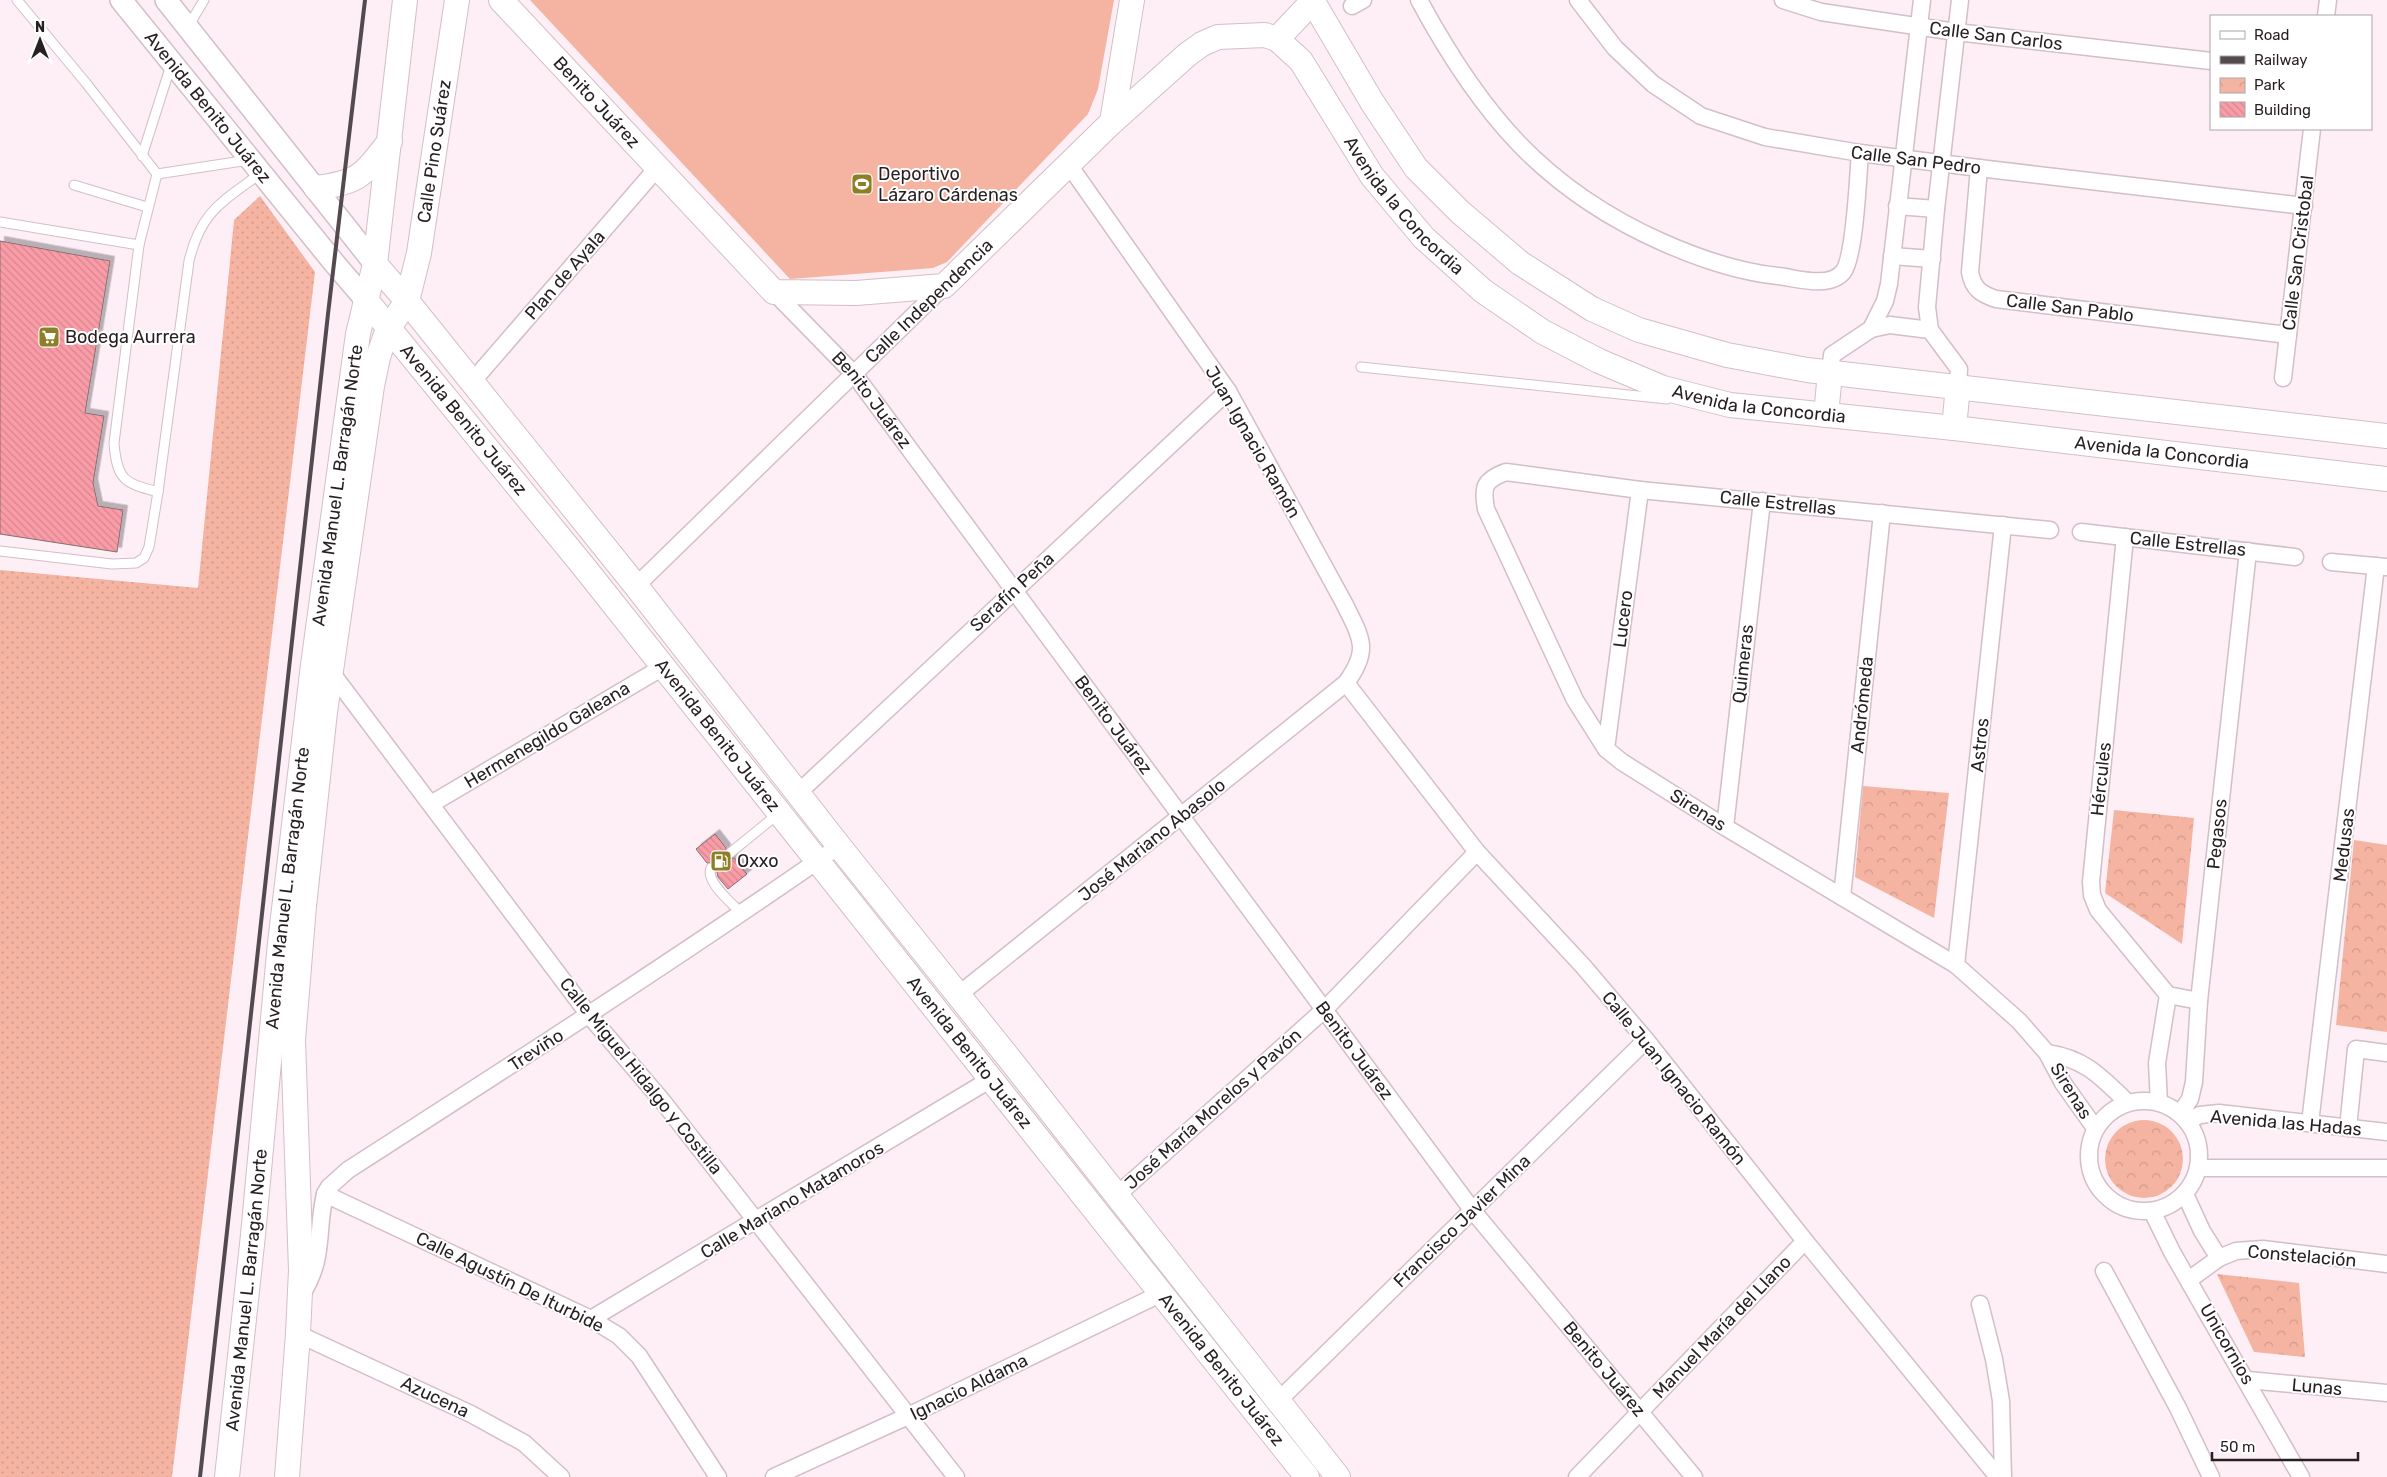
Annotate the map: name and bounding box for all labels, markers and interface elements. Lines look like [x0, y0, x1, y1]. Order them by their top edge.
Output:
north arrow [15, 15, 65, 65]
legend [2210, 15, 2372, 130]
street label: Calle San Carlos [1928, 17, 2064, 55]
text: N [35, 19, 45, 36]
text: Road [2254, 26, 2290, 44]
street label: Avenida Benito Juárez [140, 27, 276, 187]
text: Railway [2254, 51, 2308, 69]
street label: Benito Juárez [549, 52, 645, 153]
text: Park [2254, 76, 2285, 94]
street label: Calle Pino Suárez [413, 78, 456, 225]
text: Building [2254, 101, 2311, 119]
street label: Avenida la Concordia [1339, 132, 1469, 280]
street label: Calle San Pedro [1850, 141, 1982, 179]
place label: Deportivo Lázaro Cárdenas [878, 163, 1018, 206]
sports icon: Deportivo Lázaro Cárdenas [850, 172, 874, 196]
street label: Calle San Cristobal [2278, 174, 2318, 332]
street label: Plan de Ayala [520, 226, 610, 324]
street label: Calle Independencia [860, 234, 998, 368]
street label: Calle San Pablo [2005, 289, 2135, 327]
supermarket icon: Bodega Aurrera [37, 325, 61, 349]
place label: Bodega Aurrera [65, 326, 196, 348]
street label: Avenida Benito Juárez [395, 340, 532, 500]
street label: Avenida Manuel L. Barragán Norte [307, 343, 367, 627]
street label: Benito Juárez [827, 347, 916, 453]
street label: Juan Ignacio Ramón [1200, 362, 1306, 522]
street label: Avenida la Concordia [1670, 380, 1847, 428]
street label: Avenida la Concordia [2074, 431, 2250, 474]
street label: Calle Estrellas [1719, 486, 1837, 520]
street label: Calle Estrellas [2129, 527, 2247, 561]
street label: Serafín Peña [965, 548, 1059, 636]
street label: Lucero [1609, 589, 1637, 649]
street label: Quimeras [1728, 623, 1758, 705]
street label: Avenida Benito Juárez [650, 654, 785, 816]
street label: Andrómeda [1846, 655, 1878, 755]
street label: Benito Juárez [1070, 671, 1157, 779]
street label: Hermenegildo Galeana [460, 677, 634, 793]
street label: Astros [1966, 717, 1994, 773]
street label: Hércules [2086, 741, 2116, 817]
street label: Avenida Manuel L. Barragán Norte [261, 746, 314, 1030]
street label: José Mariano Abasolo [1074, 774, 1230, 906]
street label: Sirenas [1666, 784, 1730, 836]
street label: Pegasos [2202, 798, 2232, 870]
street label: Medusas [2329, 807, 2359, 883]
fuel station icon: Oxxo [709, 849, 733, 873]
place label: Oxxo [737, 850, 779, 872]
street label: Avenida Benito Juárez [902, 972, 1037, 1133]
street label: Calle Miguel Hidalgo y Costilla [555, 973, 727, 1179]
street label: Calle Juan Ignacio Ramón [1597, 987, 1751, 1169]
street label: Benito Juárez [1311, 997, 1398, 1104]
street label: Treviño [504, 1024, 568, 1076]
street label: José María Morelos y Pavón [1120, 1024, 1306, 1194]
street label: Sirenas [2045, 1059, 2097, 1123]
street label: Avenida las Hadas [2209, 1105, 2363, 1141]
street label: Calle Mariano Matamoros [696, 1137, 888, 1263]
street label: Avenida Manuel L. Barragán Norte [221, 1148, 272, 1432]
street label: Francisco Javier Mina [1389, 1150, 1535, 1292]
street label: Calle Agustín De Iturbide [412, 1227, 608, 1337]
street label: Constelación [2247, 1240, 2357, 1272]
street label: Manuel María del Llano [1648, 1251, 1796, 1403]
street label: Avenida Benito Juárez [1154, 1289, 1289, 1450]
street label: Unicornios [2195, 1300, 2259, 1388]
street label: Benito Juárez [1558, 1317, 1650, 1421]
street label: Ignacio Aldama [907, 1349, 1031, 1425]
street label: Azucena [397, 1372, 473, 1422]
street label: Lunas [2291, 1374, 2343, 1400]
scale bar [2212, 1430, 2358, 1462]
text: 50 m [2220, 1438, 2255, 1456]

